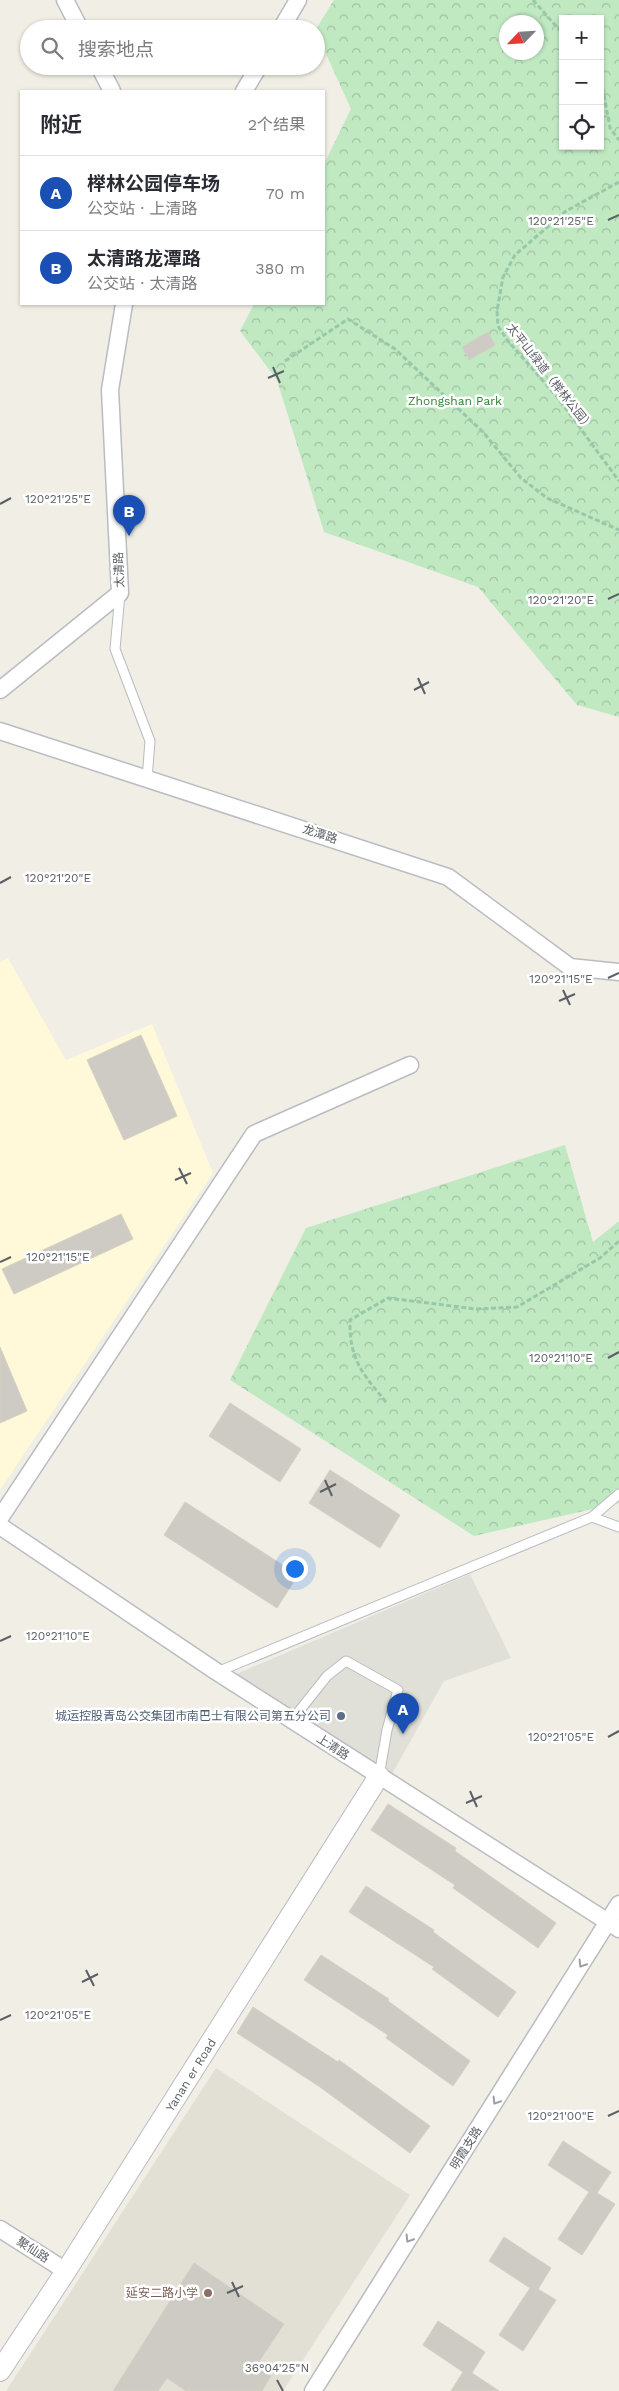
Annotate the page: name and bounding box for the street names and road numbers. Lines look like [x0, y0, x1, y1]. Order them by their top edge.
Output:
street label: 太平山绿道（榉林公园） [504, 321, 596, 433]
street label: 太清路 [111, 552, 127, 588]
street label: 龙潭路 [301, 822, 339, 846]
street label: 上清路 [314, 1731, 352, 1763]
street label: Yanan er Road [163, 2036, 219, 2114]
street label: 明霞支路 [447, 2124, 485, 2172]
street label: 聚仙路 [14, 2234, 52, 2266]

